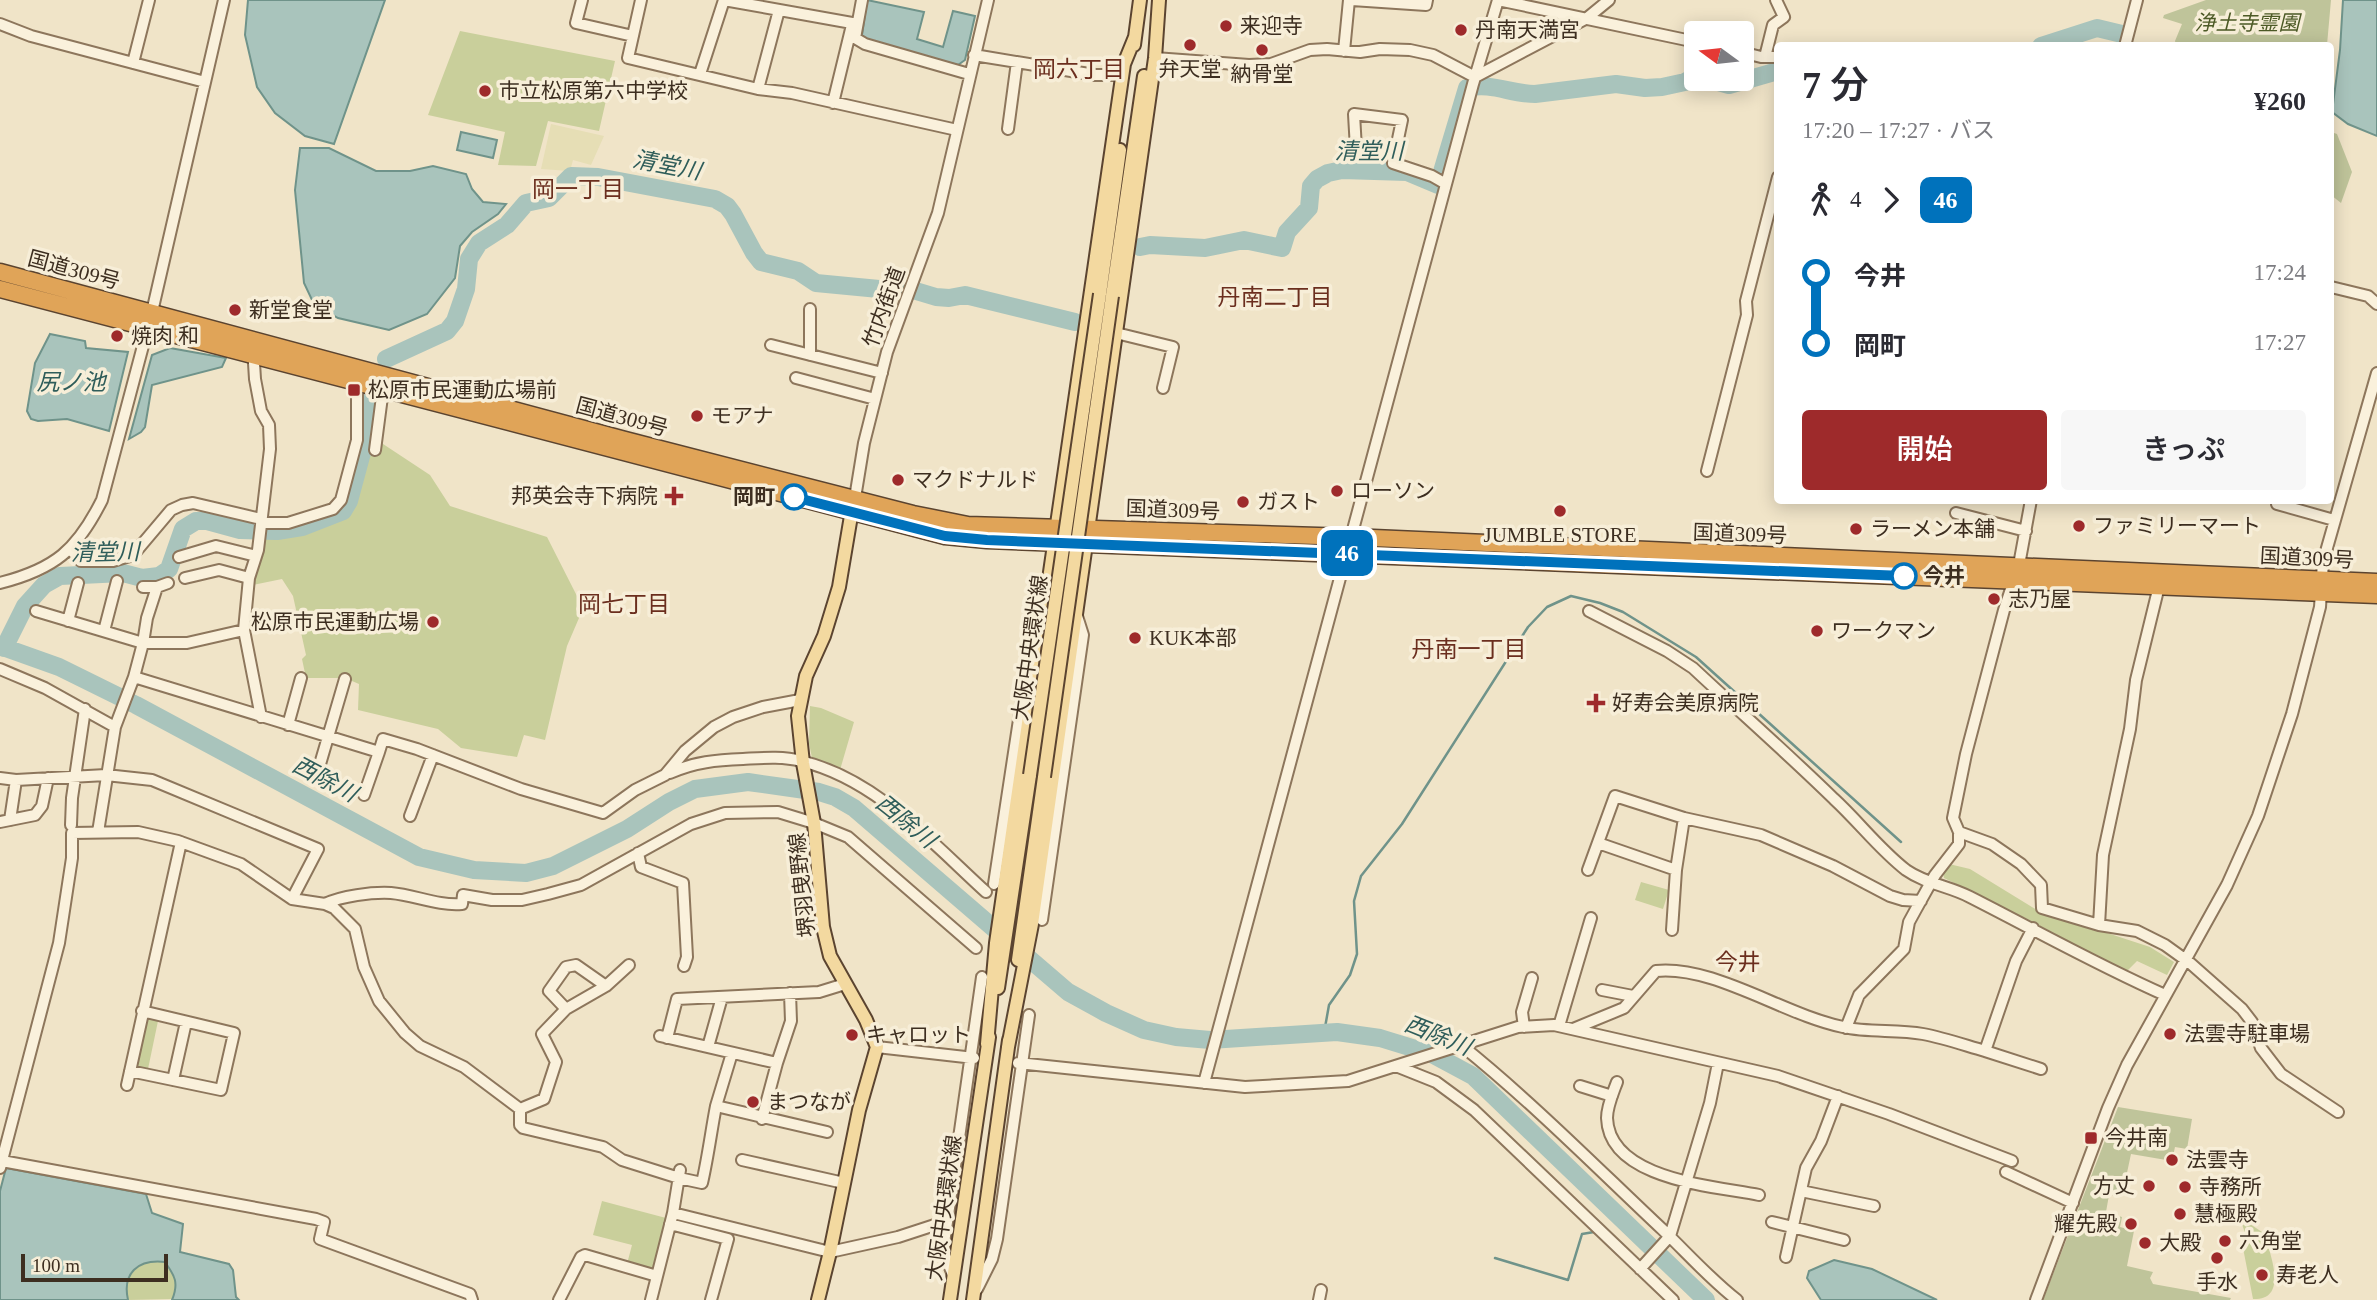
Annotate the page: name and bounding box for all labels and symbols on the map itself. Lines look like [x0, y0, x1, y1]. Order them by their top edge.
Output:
park label: 浄土寺霊園 [2195, 11, 2302, 35]
place label: 来迎寺 [1240, 14, 1303, 38]
marker: 来迎寺 [1218, 18, 1234, 34]
place label: 丹南天満宮 [1475, 18, 1580, 42]
north arrow [1684, 21, 1754, 91]
marker: 丹南天満宮 [1453, 22, 1469, 38]
marker: 弁天堂 [1182, 37, 1198, 53]
marker: 納骨堂 [1254, 42, 1270, 58]
district label: 岡六丁目 [1033, 57, 1125, 82]
place label: 弁天堂 [1159, 57, 1222, 81]
place label: 納骨堂 [1231, 62, 1294, 86]
place label: 市立松原第六中学校 [499, 79, 688, 103]
marker: 市立松原第六中学校 [477, 83, 493, 99]
water label: 清堂川 [1335, 139, 1407, 164]
water label: 清堂川 [631, 147, 706, 185]
district label: 岡一丁目 [532, 177, 624, 202]
street label: 国道309号 [25, 246, 123, 294]
street label: 竹内街道 [858, 263, 910, 351]
district label: 丹南二丁目 [1218, 285, 1333, 310]
place label: 新堂食堂 [249, 298, 333, 322]
marker: 新堂食堂 [227, 302, 243, 318]
place label: 焼肉 和 [131, 324, 199, 348]
marker: 焼肉 和 [109, 328, 125, 344]
water label: 尻ノ池 [37, 370, 108, 395]
place label: 松原市民運動広場前 [368, 378, 557, 402]
marker: 松原市民運動広場前 [346, 382, 362, 398]
street label: 国道309号 [573, 393, 671, 441]
place label: モアナ [711, 404, 774, 428]
marker: モアナ [689, 408, 705, 424]
place label: マクドナルド [912, 468, 1038, 492]
marker: マクドナルド [890, 472, 906, 488]
place label: ローソン [1351, 479, 1435, 503]
marker: ローソン [1329, 483, 1345, 499]
place label: 邦英会寺下病院 [511, 484, 658, 508]
marker: 岡町 [781, 484, 807, 510]
place label: 岡町 [733, 485, 775, 509]
marker: 邦英会寺下病院 [664, 486, 684, 506]
place label: ガスト [1257, 490, 1320, 514]
marker: ガスト [1235, 494, 1251, 510]
street label: 国道309号 [1125, 496, 1221, 524]
marker: JUMBLE STORE [1552, 503, 1568, 519]
place label: ファミリーマート [2093, 514, 2261, 538]
place label: ラーメン本舗 [1870, 517, 1995, 541]
marker: ファミリーマート [2071, 518, 2087, 534]
street label: 国道309号 [1692, 520, 1788, 548]
marker: ラーメン本舗 [1848, 521, 1864, 537]
place label: JUMBLE STORE [1483, 523, 1637, 547]
line badge: 46 [1316, 530, 1378, 576]
water label: 清堂川 [70, 539, 143, 566]
street label: 国道309号 [2259, 544, 2355, 572]
marker: 今井 [1891, 563, 1917, 589]
place label: 今井 [1923, 564, 1965, 588]
street label: 大阪中央環状線 [1008, 574, 1052, 722]
place label: 志乃屋 [2008, 587, 2071, 611]
marker: 志乃屋 [1986, 591, 2002, 607]
district label: 岡七丁目 [578, 592, 670, 617]
place label: 松原市民運動広場 [251, 610, 419, 634]
marker: 松原市民運動広場 [425, 614, 441, 630]
place label: ワークマン [1831, 619, 1936, 643]
marker: ワークマン [1809, 623, 1825, 639]
place label: KUK本部 [1149, 626, 1237, 650]
marker: KUK本部 [1127, 630, 1143, 646]
district label: 丹南一丁目 [1412, 637, 1527, 662]
place label: 好寿会美原病院 [1612, 691, 1759, 715]
marker: 好寿会美原病院 [1586, 693, 1606, 713]
water label: 西除川 [288, 752, 364, 808]
water label: 西除川 [871, 790, 943, 855]
street label: 堺羽曳野線 [785, 832, 819, 938]
district label: 今井 [1715, 950, 1761, 975]
water label: 西除川 [1401, 1011, 1477, 1061]
place label: 法雲寺駐車場 [2184, 1022, 2310, 1046]
place label: キャロット [866, 1023, 971, 1047]
marker: 法雲寺駐車場 [2162, 1026, 2178, 1042]
marker: キャロット [844, 1027, 860, 1043]
place label: まつなが [767, 1090, 851, 1114]
marker: まつなが [745, 1094, 761, 1110]
place label: 今井南 [2105, 1126, 2168, 1150]
marker: 今井南 [2083, 1130, 2099, 1146]
street label: 大阪中央環状線 [922, 1134, 966, 1282]
place label: 法雲寺 [2186, 1148, 2249, 1172]
marker: 法雲寺 [2164, 1152, 2180, 1168]
place label: 方丈 [2093, 1174, 2135, 1198]
place label: 寺務所 [2199, 1175, 2262, 1199]
marker: 方丈 [2141, 1178, 2157, 1194]
marker: 寺務所 [2177, 1179, 2193, 1195]
place label: 慧極殿 [2194, 1202, 2257, 1226]
marker: 慧極殿 [2172, 1206, 2188, 1222]
place label: 耀先殿 [2054, 1212, 2117, 1236]
marker: 耀先殿 [2123, 1216, 2139, 1232]
place label: 六角堂 [2239, 1229, 2302, 1253]
place label: 大殿 [2159, 1231, 2201, 1255]
marker: 六角堂 [2217, 1233, 2233, 1249]
marker: 大殿 [2137, 1235, 2153, 1251]
marker: 手水 [2209, 1250, 2225, 1266]
scale bar [21, 1251, 168, 1283]
place label: 寿老人 [2276, 1263, 2339, 1287]
marker: 寿老人 [2254, 1267, 2270, 1283]
place label: 手水 [2196, 1270, 2238, 1294]

